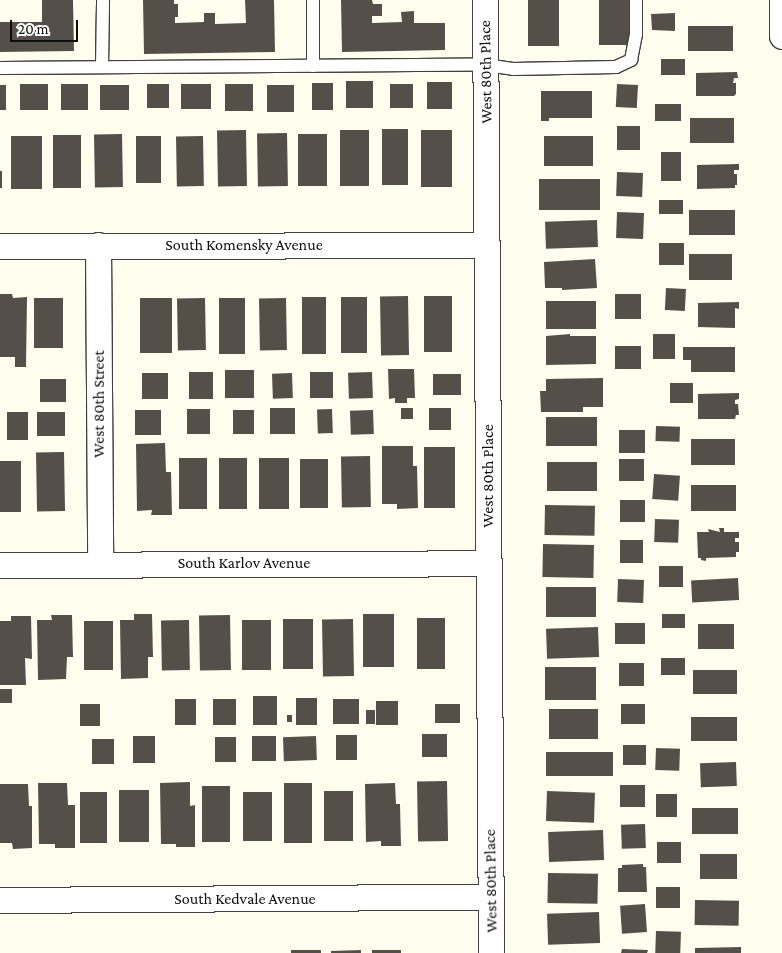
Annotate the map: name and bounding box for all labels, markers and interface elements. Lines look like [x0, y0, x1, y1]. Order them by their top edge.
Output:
scale bar [12, 10, 80, 42]
street label: West 80th Place [475, 20, 497, 124]
text: 20 m [18, 21, 49, 37]
street label: South Komensky Avenue [165, 235, 323, 255]
street label: West 80th Street [89, 350, 109, 458]
street label: West 80th Place [478, 424, 498, 528]
street label: South Karlov Avenue [178, 553, 310, 573]
street label: West 80th Place [480, 829, 502, 933]
street label: South Kedvale Avenue [174, 889, 316, 909]

